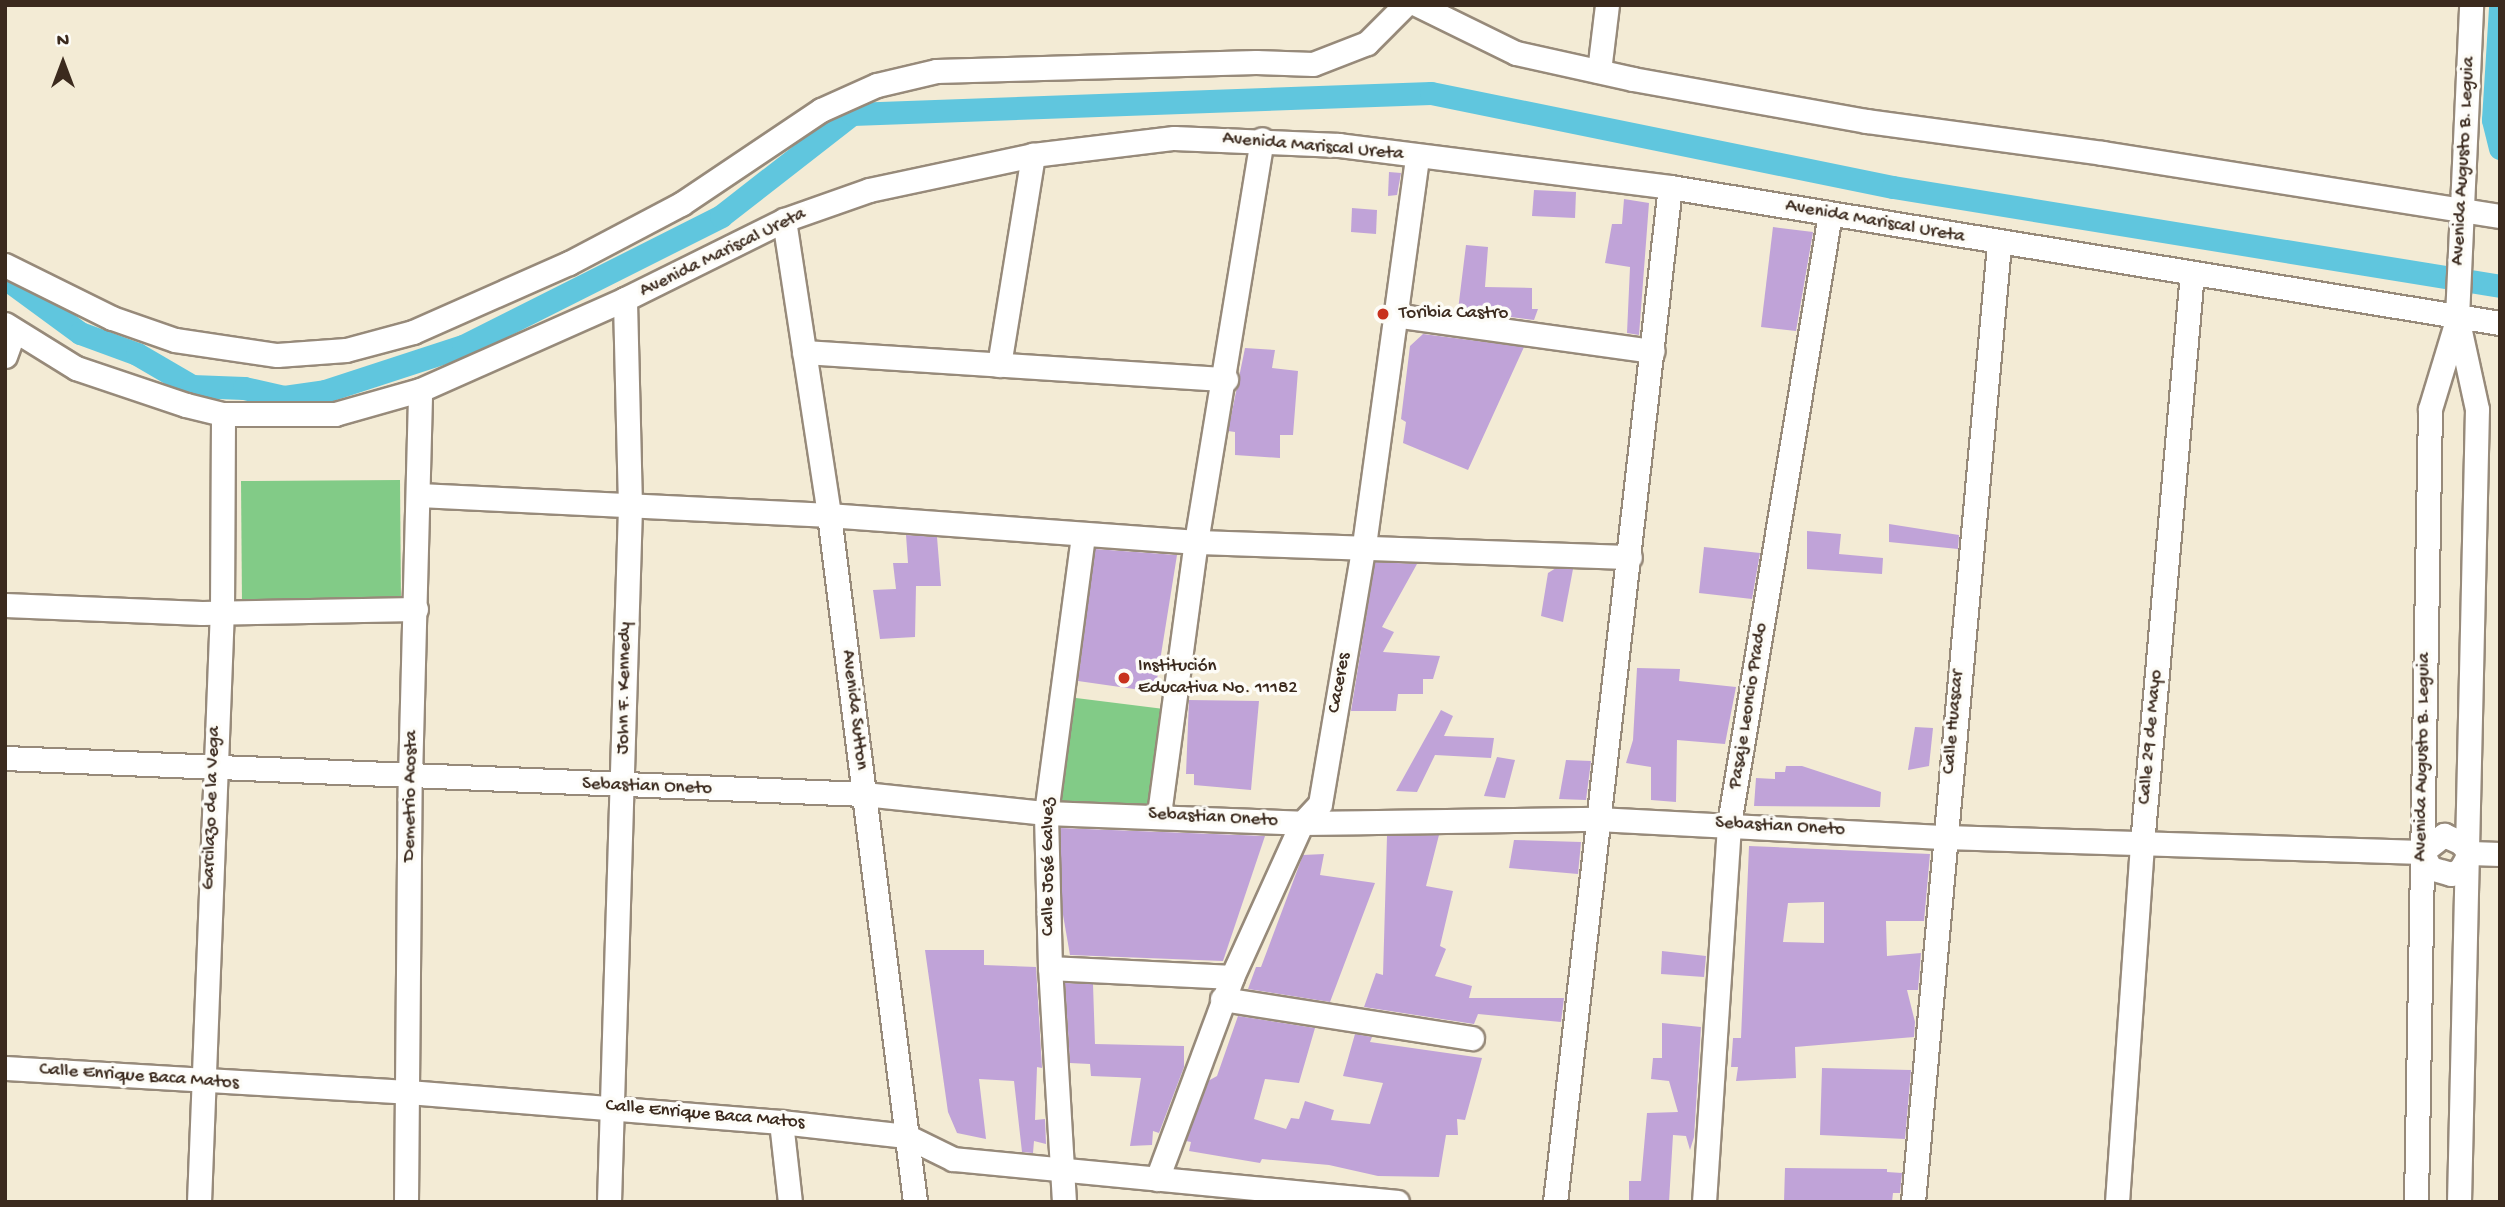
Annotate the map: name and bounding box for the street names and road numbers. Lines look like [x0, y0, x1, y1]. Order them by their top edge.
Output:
street label: Avenida Augusto B. Leguia [2447, 56, 2481, 266]
street label: Avenida Mariscal Ureta [1221, 128, 1405, 166]
street label: Avenida Mariscal Ureta [1784, 195, 1966, 249]
street label: Avenida Mariscal Ureta [636, 203, 810, 303]
street label: Pasaje Leoncio Prado [1725, 621, 1773, 791]
street label: John F. Kennedy [612, 622, 638, 754]
street label: Avenida Sutton [835, 649, 873, 771]
street label: Caceres [1324, 651, 1356, 715]
street label: Avenida Augusto B. Leguia [2410, 652, 2436, 862]
street label: Calle Huascar [1938, 669, 1970, 775]
street label: Calle 29 de Mayo [2134, 669, 2168, 805]
street label: Garcilazo de la Vega [198, 726, 226, 890]
street label: Demetrio Acosta [398, 730, 424, 862]
street label: Sebastian Oneto [582, 773, 712, 801]
street label: Calle José Galvez [1038, 798, 1060, 936]
street label: Sebastian Oneto [1147, 803, 1279, 833]
street label: Sebastian Oneto [1714, 812, 1846, 842]
street label: Calle Enrique Baca Matos [38, 1059, 240, 1095]
street label: Calle Enrique Baca Matos [604, 1095, 806, 1135]

